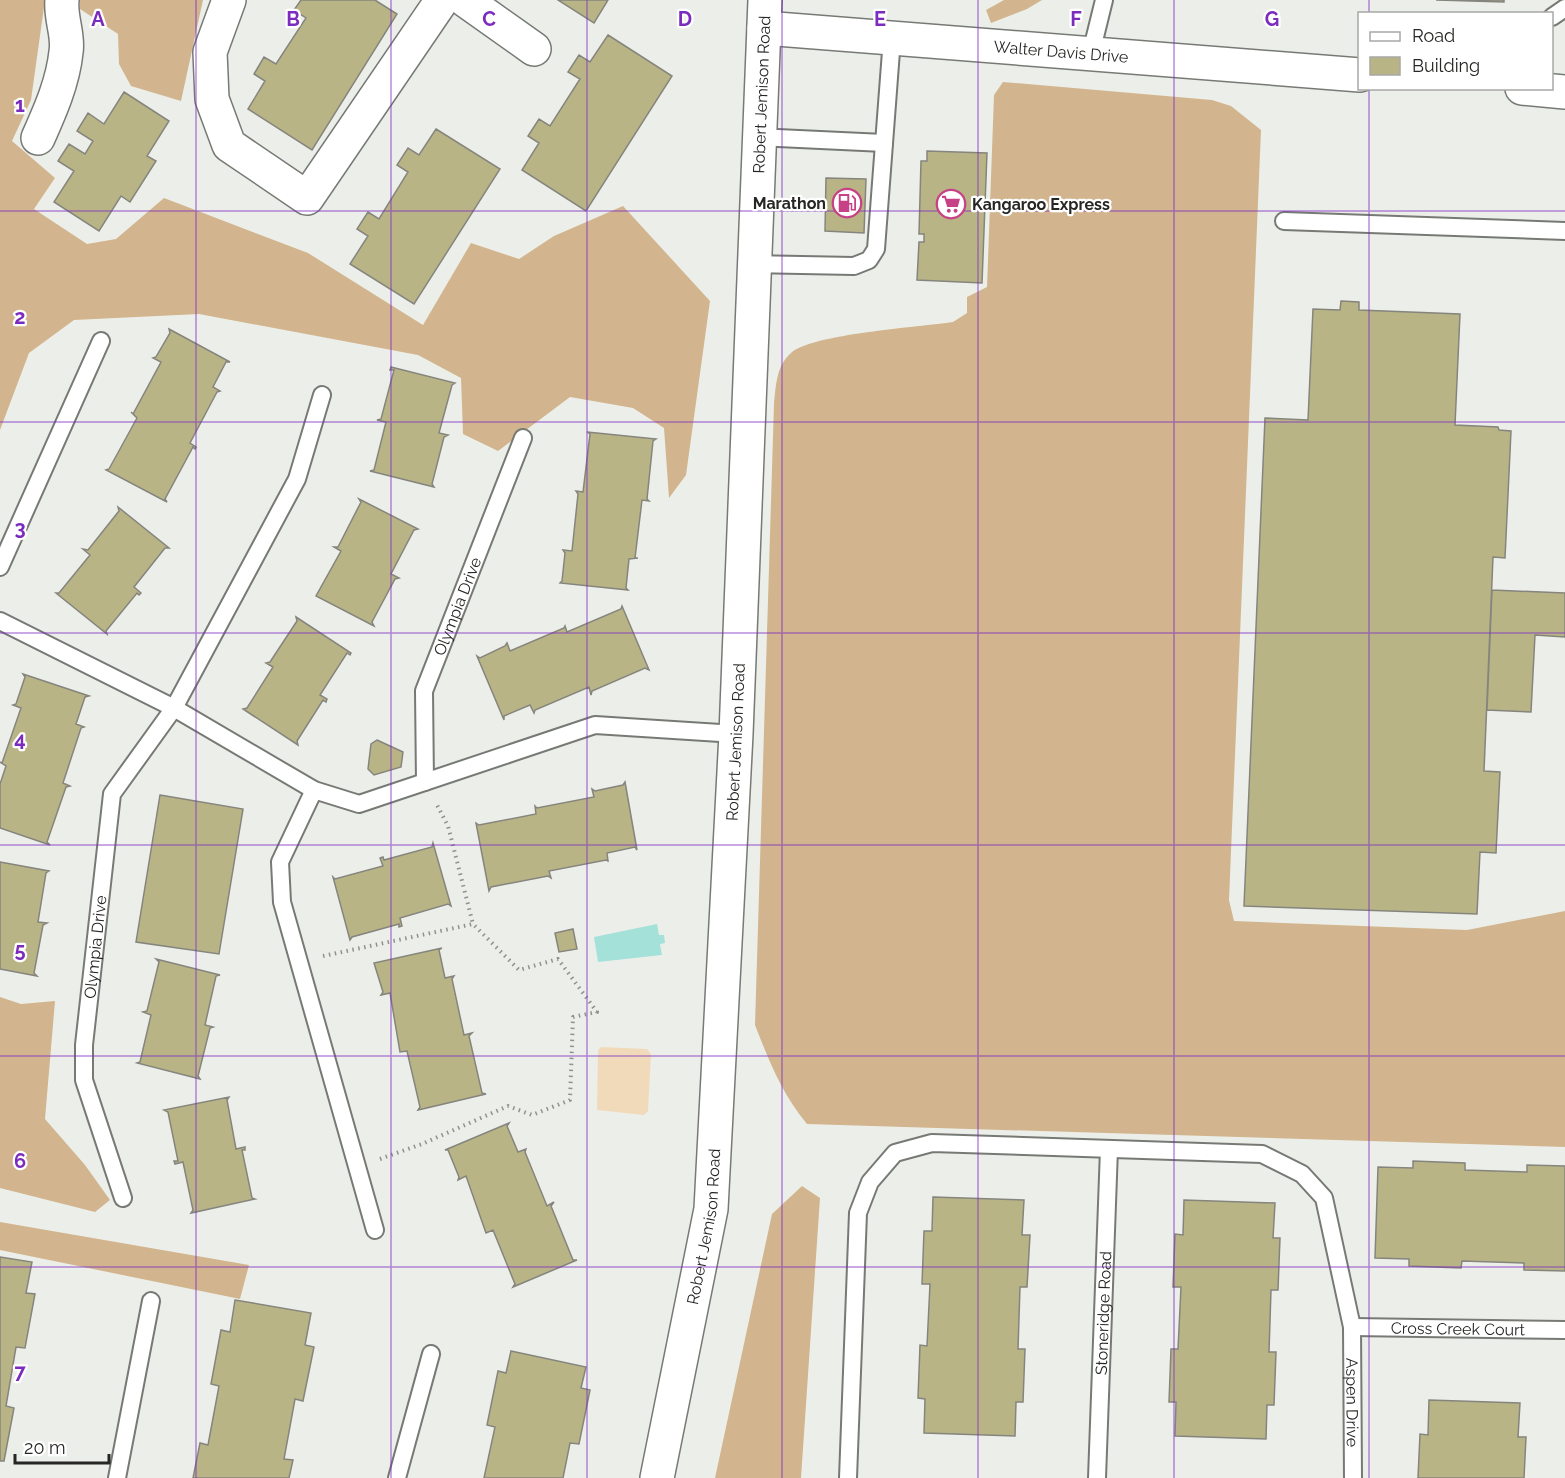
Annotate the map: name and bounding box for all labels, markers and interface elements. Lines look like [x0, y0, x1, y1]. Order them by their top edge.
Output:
text: A [91, 7, 105, 31]
text: B [286, 7, 300, 31]
text: C [482, 7, 496, 31]
text: D [678, 7, 692, 31]
text: E [874, 7, 886, 31]
text: F [1070, 7, 1082, 31]
text: G [1265, 7, 1279, 31]
legend [1358, 12, 1553, 90]
street label: Robert Jemison Road [749, 15, 774, 174]
text: Road [1412, 25, 1455, 46]
street label: Walter Davis Drive [993, 37, 1129, 66]
text: Building [1412, 55, 1480, 76]
text: 1 [15, 93, 25, 117]
fuel station icon: Marathon [831, 187, 863, 219]
supermarket icon: Kangaroo Express [935, 188, 967, 220]
place label: Marathon [753, 194, 826, 213]
place label: Kangaroo Express [972, 195, 1110, 214]
text: 2 [14, 305, 26, 329]
text: 3 [14, 516, 26, 540]
street label: Olympia Drive [429, 554, 485, 658]
street label: Robert Jemison Road [722, 663, 748, 821]
text: 4 [14, 727, 26, 751]
street label: Olympia Drive [80, 894, 110, 1000]
text: 5 [14, 938, 26, 962]
street label: Robert Jemison Road [683, 1148, 724, 1306]
text: 6 [14, 1149, 26, 1173]
street label: Stoneridge Road [1091, 1251, 1115, 1375]
street label: Cross Creek Court [1391, 1318, 1526, 1339]
street label: Aspen Drive [1343, 1358, 1362, 1447]
text: 7 [14, 1360, 26, 1384]
scale bar [15, 1427, 110, 1465]
text: 20 m [24, 1437, 66, 1458]

